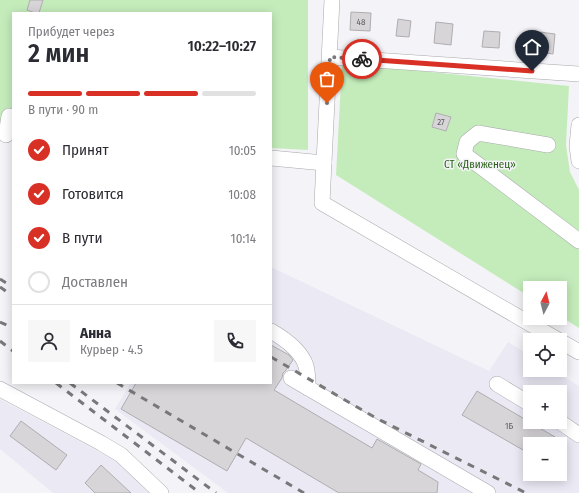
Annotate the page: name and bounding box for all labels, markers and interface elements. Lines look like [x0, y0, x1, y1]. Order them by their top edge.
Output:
house number: 48 [357, 17, 366, 27]
text: Прибудет через [28, 24, 115, 39]
pin [515, 30, 549, 71]
icon: home [521, 36, 543, 58]
text: 10:22–10:27 [188, 37, 256, 55]
text: 2 мин [28, 38, 89, 69]
courier [342, 39, 382, 79]
icon: bike [351, 48, 373, 70]
pin [310, 62, 344, 103]
icon: bag [316, 68, 338, 90]
text: В пути · 90 m [28, 102, 98, 117]
house number: 27 [437, 117, 445, 127]
icon: check [28, 139, 50, 161]
text: Принят [62, 141, 109, 159]
text: 10:05 [229, 143, 256, 158]
park label: СТ «Движенец» [444, 158, 516, 171]
icon: check [28, 183, 50, 205]
text: Готовится [62, 185, 124, 203]
text: 10:08 [228, 187, 256, 202]
icon: check [28, 227, 50, 249]
text: В пути [62, 229, 103, 247]
text: 10:14 [231, 231, 256, 246]
text: Доставлен [62, 273, 128, 291]
north arrow [523, 281, 567, 325]
map controls [523, 281, 567, 481]
button: person [28, 320, 70, 362]
button: phone [214, 320, 256, 362]
text: Анна [80, 324, 112, 342]
button: locate [523, 333, 567, 377]
text: Курьер · 4.5 [80, 342, 143, 357]
button: + [523, 385, 567, 429]
house number: 1Б [505, 421, 513, 431]
button: − [523, 437, 567, 481]

